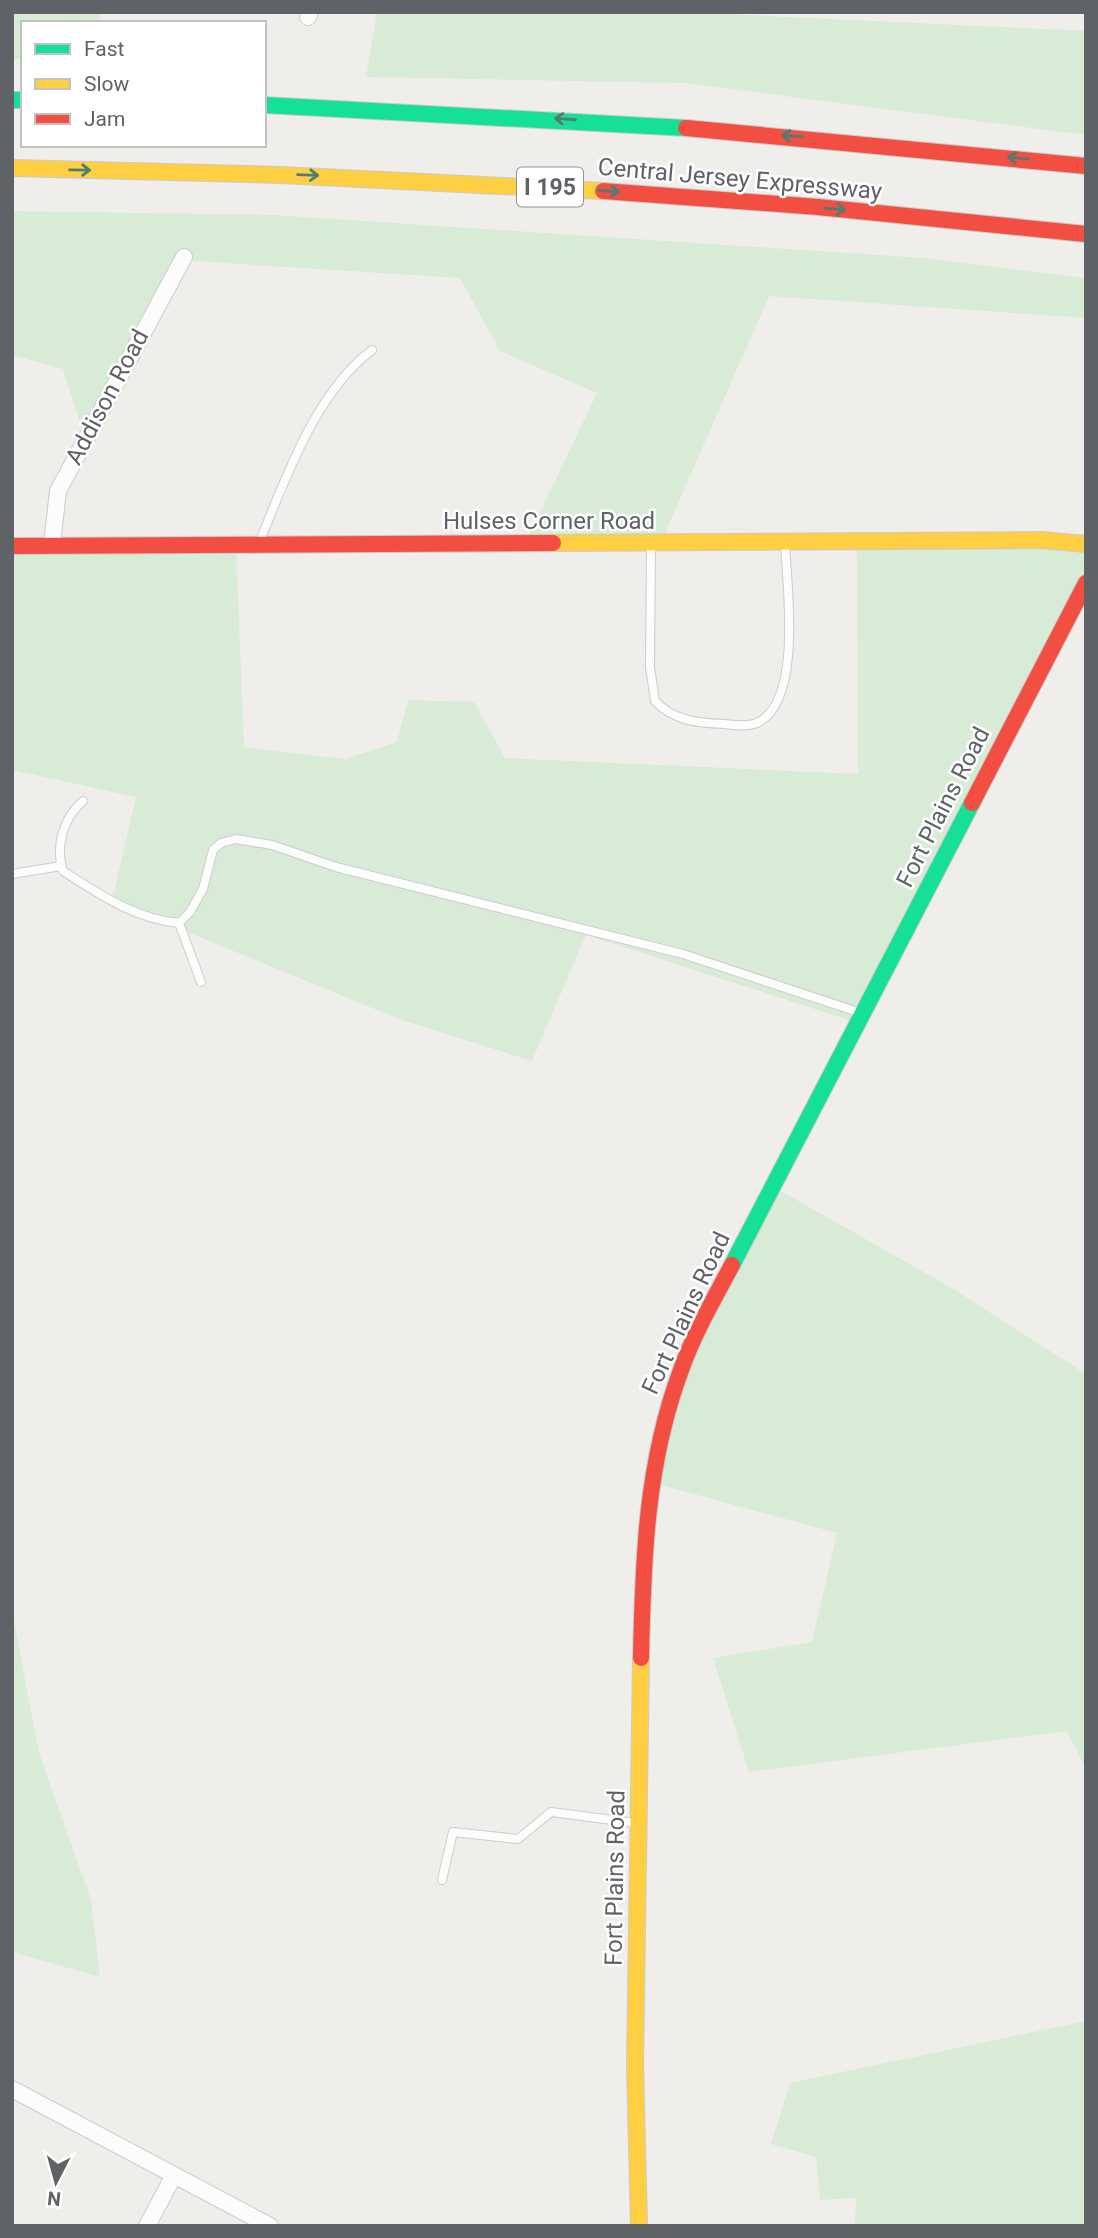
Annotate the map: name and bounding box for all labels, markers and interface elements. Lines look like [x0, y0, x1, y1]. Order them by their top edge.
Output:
legend [21, 21, 266, 147]
text: Fast [84, 37, 125, 61]
text: Slow [84, 72, 130, 96]
text: Jam [84, 107, 125, 131]
one-way arrow [554, 112, 576, 125]
one-way arrow [781, 129, 803, 142]
one-way arrow [1007, 152, 1030, 165]
street label: Central Jersey Expressway [597, 153, 884, 205]
one-way arrow [69, 163, 92, 176]
road number: I 195 [517, 168, 583, 206]
one-way arrow [296, 169, 319, 182]
one-way arrow [597, 184, 620, 197]
one-way arrow [823, 203, 846, 216]
street label: Addison Road [60, 325, 154, 469]
street label: Hulses Corner Road [443, 507, 655, 535]
street label: Fort Plains Road [891, 722, 995, 892]
street label: Fort Plains Road [636, 1227, 736, 1399]
street label: Fort Plains Road [599, 1790, 631, 1966]
north arrow [21, 2147, 91, 2217]
text: N [46, 2186, 62, 2211]

